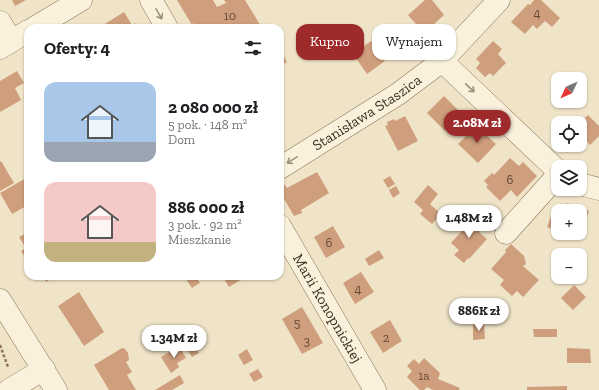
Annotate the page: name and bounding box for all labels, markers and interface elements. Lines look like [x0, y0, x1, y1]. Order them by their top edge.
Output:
house number: 4 [533, 5, 541, 20]
one-way arrow [155, 8, 163, 20]
house number: 10 [224, 8, 236, 23]
chip: Kupno [296, 24, 364, 60]
chip: Wynajem [372, 24, 456, 60]
icon: filters [242, 37, 264, 59]
text: Oferty: 4 [44, 38, 110, 58]
street label: Stanisława Staszica [309, 71, 425, 154]
north arrow [551, 72, 587, 108]
map controls [551, 72, 587, 284]
one-way arrow [465, 83, 475, 93]
text: 2 080 000 zł [168, 97, 258, 117]
icon: home [76, 98, 124, 146]
pin: 2.08M zł [436, 110, 518, 144]
text: 2.08M zł [453, 115, 501, 130]
button: locate [551, 116, 587, 152]
text: 5 pok. · 148 m² [168, 117, 247, 132]
text: Dom [168, 132, 195, 147]
one-way arrow [287, 156, 298, 164]
button: layers [551, 160, 587, 196]
house number: 6 [507, 172, 514, 187]
text: 886 000 zł [168, 197, 244, 217]
icon: home [76, 198, 124, 246]
button: + [551, 204, 587, 240]
pin: 1.48M zł [428, 205, 510, 239]
text: 1.48M zł [446, 210, 492, 225]
text: 3 pok. · 92 m² [168, 217, 242, 232]
text: Mieszkanie [168, 232, 231, 247]
house number: 6 [326, 235, 333, 250]
button: − [551, 248, 587, 284]
street label: Marii Konopnickiej [289, 251, 366, 366]
house number: 4 [354, 281, 362, 296]
pin: 886K zł [442, 298, 516, 332]
text: 886K zł [458, 303, 500, 318]
house number: 5 [294, 315, 301, 330]
pin: 1.34M zł [133, 325, 215, 359]
text: 1.34M zł [151, 330, 197, 345]
house number: 2 [383, 330, 390, 345]
house number: 3 [304, 333, 310, 348]
house number: 1a [418, 368, 430, 383]

